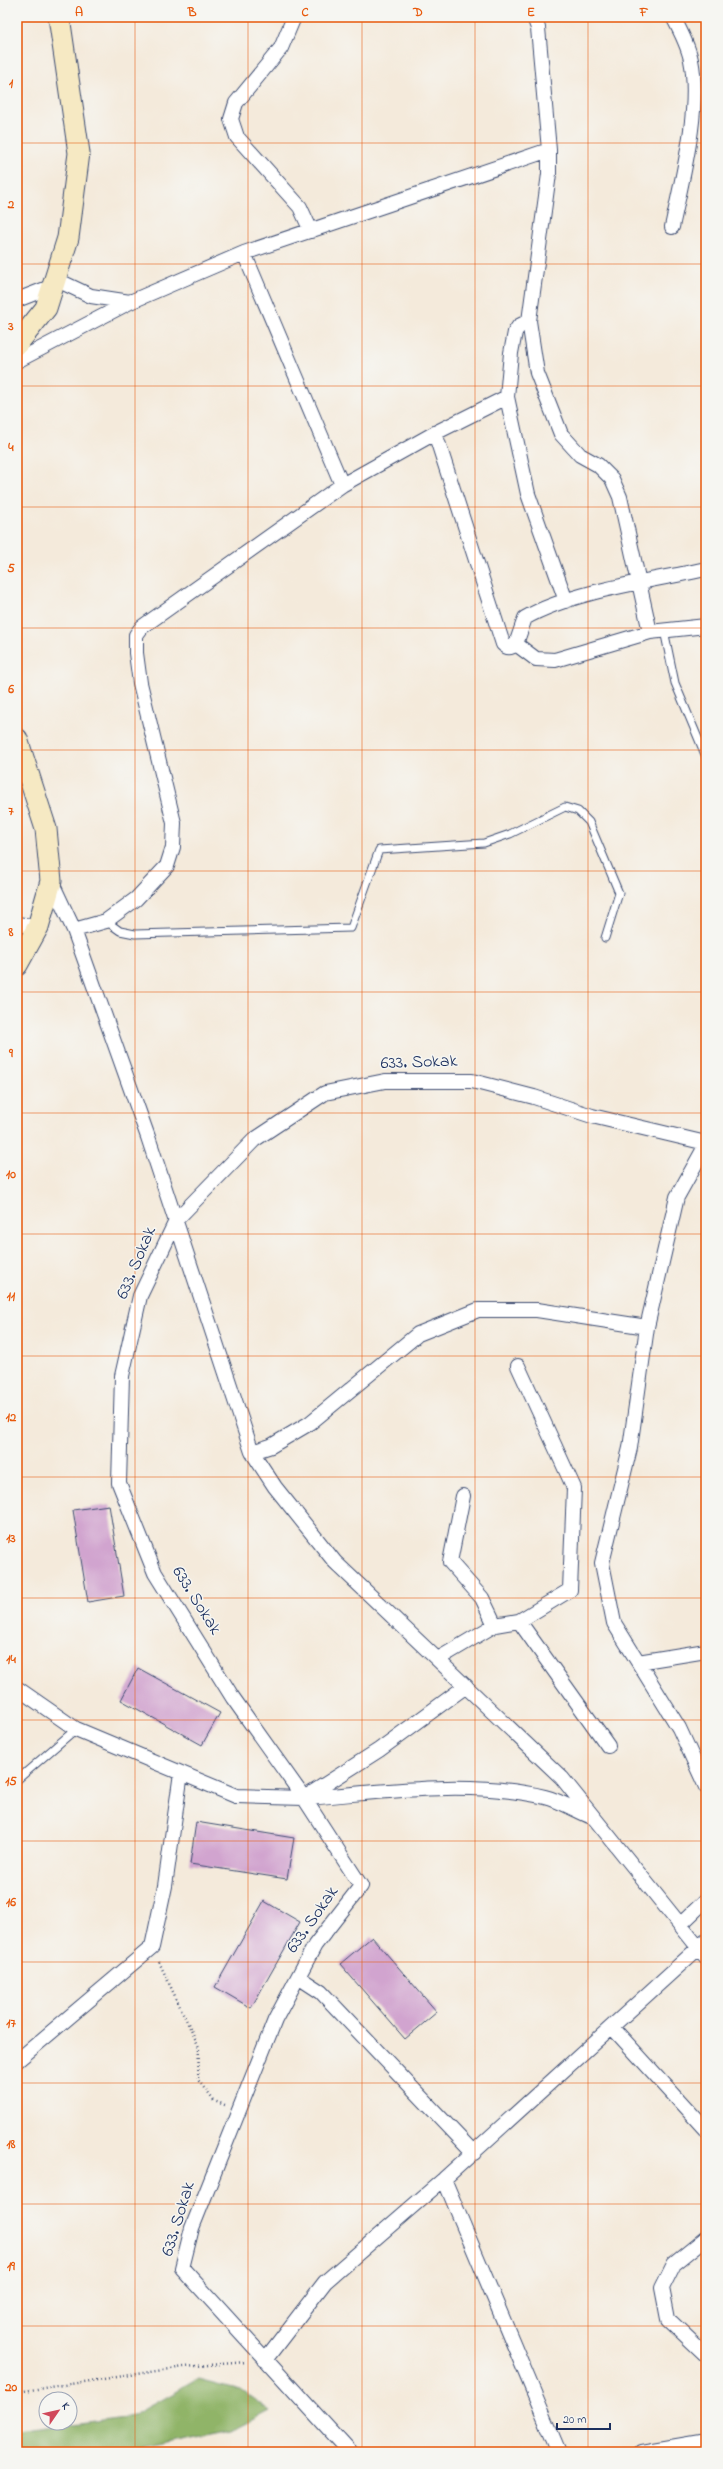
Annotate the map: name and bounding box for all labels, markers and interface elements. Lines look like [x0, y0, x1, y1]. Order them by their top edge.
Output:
text: A [75, 3, 83, 22]
text: B [187, 3, 197, 22]
text: C [301, 3, 309, 22]
text: D [412, 3, 423, 22]
text: E [527, 3, 535, 22]
text: F [639, 3, 649, 22]
text: 1 [9, 74, 14, 93]
text: 2 [7, 195, 15, 214]
text: 3 [7, 317, 14, 336]
text: 4 [7, 438, 14, 457]
text: 5 [7, 559, 15, 578]
text: 6 [7, 680, 14, 699]
text: 7 [8, 802, 14, 821]
text: 8 [8, 923, 14, 942]
text: 9 [8, 1044, 14, 1063]
street label: 633. Sokak [380, 1049, 458, 1077]
text: 10 [6, 1165, 16, 1184]
street label: 633. Sokak [110, 1222, 164, 1303]
text: 11 [7, 1287, 16, 1306]
text: 12 [6, 1408, 17, 1427]
text: 13 [6, 1529, 16, 1548]
street label: 633. Sokak [165, 1562, 227, 1641]
text: 14 [6, 1650, 16, 1669]
text: 15 [5, 1772, 17, 1791]
street label: 633. Sokak [280, 1881, 346, 1959]
text: 16 [6, 1893, 16, 1912]
text: 17 [6, 2014, 16, 2033]
text: 18 [6, 2135, 16, 2154]
street label: 633. Sokak [155, 2178, 203, 2260]
text: 19 [7, 2257, 16, 2276]
text: 20 [4, 2378, 17, 2397]
north arrow [38, 2391, 78, 2431]
text: K [57, 2399, 74, 2413]
scale bar [557, 2405, 610, 2431]
text: 20 m [563, 2411, 586, 2429]

